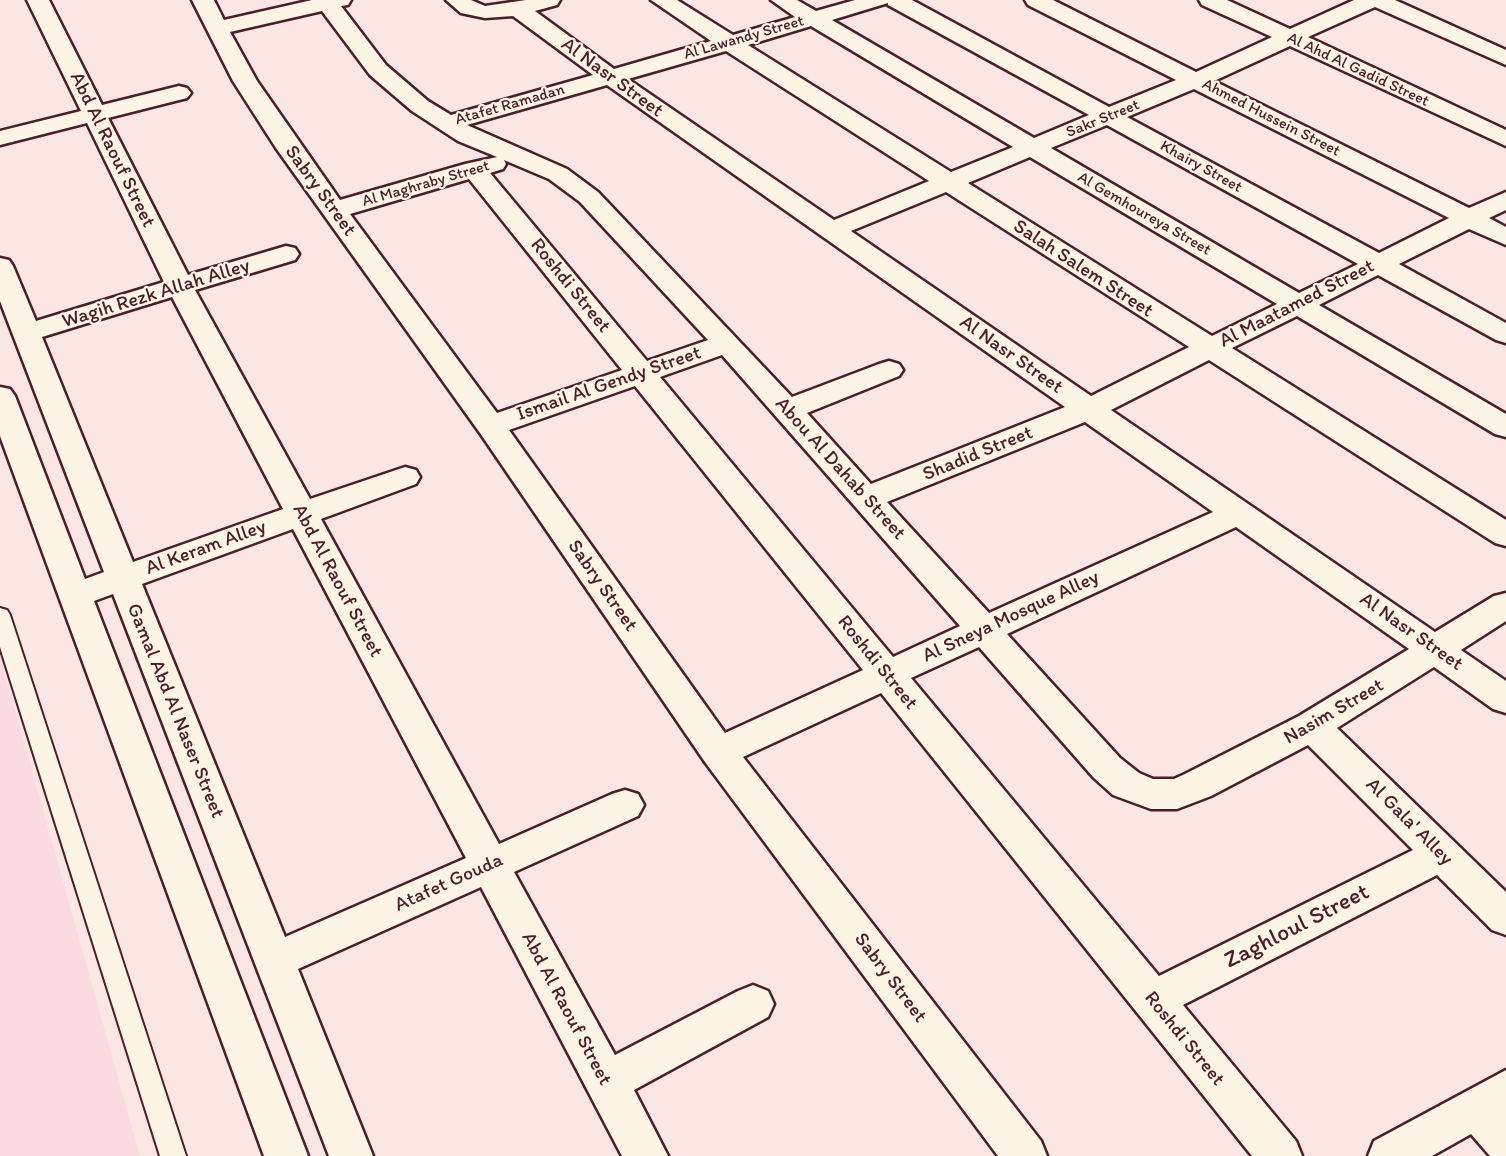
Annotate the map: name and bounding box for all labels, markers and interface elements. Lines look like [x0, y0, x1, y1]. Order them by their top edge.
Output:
street label: Al Lawandy Street [682, 12, 806, 64]
street label: Al Ahd Al Gadid Street [1284, 29, 1432, 111]
street label: Al Nasr Street [556, 33, 668, 123]
street label: Abd Al Raouf Street [64, 68, 160, 232]
street label: Ahmed Hussein Street [1199, 75, 1343, 161]
street label: Atafet Ramadan [453, 80, 567, 130]
street label: Sakr Street [1063, 96, 1143, 142]
street label: Khairy Street [1157, 137, 1245, 197]
street label: Sabry Street [279, 141, 361, 241]
street label: Al Maghraby Street [360, 157, 492, 211]
street label: Al Gemhoureya Street [1074, 168, 1214, 260]
street label: Salah Salem Street [1008, 215, 1158, 323]
street label: Roshdi Street [525, 234, 615, 338]
street label: Wagih Rezk Allah Alley [59, 254, 253, 334]
street label: Al Maatamed Street [1215, 255, 1379, 353]
street label: Al Nasr Street [955, 311, 1067, 399]
street label: Ismail Al Gendy Street [514, 341, 704, 427]
street label: Abou Al Dahab Street [770, 393, 910, 545]
street label: Shadid Street [920, 421, 1036, 487]
street label: Abd Al Raouf Street [286, 500, 388, 662]
street label: Al Keram Alley [142, 515, 270, 581]
street label: Sabry Street [562, 536, 642, 636]
street label: Al Sneya Mosque Alley [919, 566, 1103, 668]
street label: Al Nasr Street [1355, 588, 1467, 676]
street label: Gamal Abd Al Naser Street [121, 600, 229, 822]
street label: Roshdi Street [832, 611, 922, 715]
street label: Nasim Street [1280, 674, 1388, 750]
street label: Al Gala' Alley [1360, 773, 1458, 871]
street label: Atafet Gouda [391, 848, 507, 918]
street label: Zaghloul Street [1220, 878, 1374, 976]
street label: Abd Al Raouf Street [515, 928, 617, 1090]
street label: Sabry Street [848, 928, 932, 1028]
street label: Roshdi Street [1139, 987, 1229, 1091]

